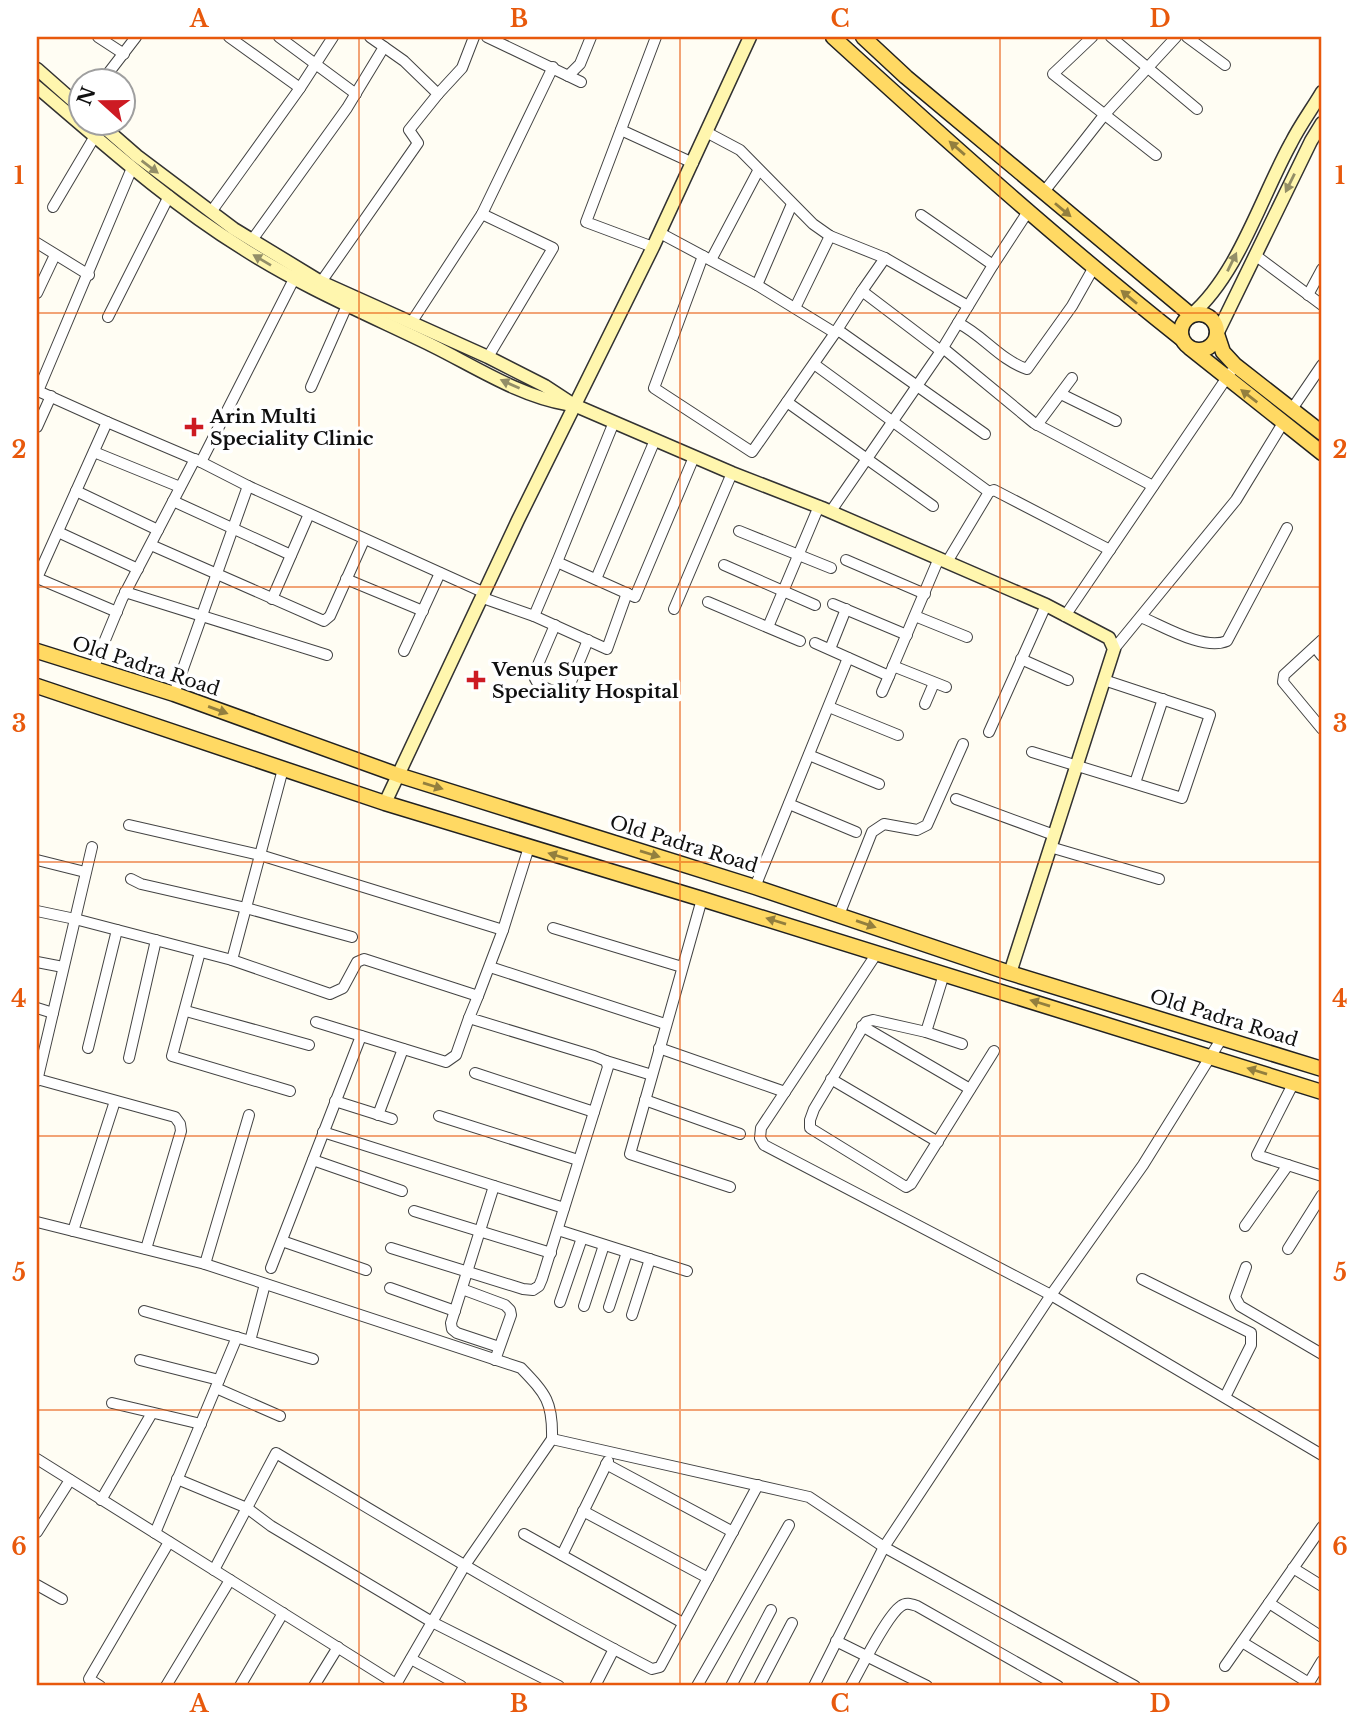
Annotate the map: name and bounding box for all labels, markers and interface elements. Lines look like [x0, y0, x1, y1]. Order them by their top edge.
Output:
text: A [189, 5, 210, 33]
text: B [510, 5, 528, 33]
text: C [831, 5, 849, 33]
text: D [1149, 5, 1171, 33]
north arrow [66, 66, 136, 136]
text: N [73, 84, 101, 109]
one-way arrow [948, 141, 965, 156]
one-way arrow [141, 159, 159, 173]
text: 1 [14, 162, 24, 190]
text: 1 [1335, 162, 1345, 190]
one-way arrow [1285, 173, 1296, 193]
one-way arrow [1054, 202, 1072, 217]
one-way arrow [1227, 252, 1238, 272]
one-way arrow [253, 254, 272, 267]
one-way arrow [1120, 290, 1137, 305]
one-way arrow [500, 378, 520, 390]
one-way arrow [1240, 390, 1258, 404]
place label: Arin Multi Speciality Clinic [209, 405, 374, 450]
marker: Arin Multi Speciality Clinic [184, 417, 204, 437]
text: 2 [12, 436, 26, 464]
text: 2 [1333, 436, 1347, 464]
street label: Old Padra Road [69, 631, 223, 701]
place label: Venus Super Speciality Hospital [491, 658, 679, 703]
marker: Venus Super Speciality Hospital [466, 670, 486, 690]
one-way arrow [208, 705, 229, 716]
text: 3 [12, 710, 26, 738]
text: 3 [1333, 710, 1347, 738]
one-way arrow [422, 781, 443, 792]
street label: Old Padra Road [607, 811, 761, 878]
one-way arrow [639, 849, 660, 859]
one-way arrow [547, 850, 568, 860]
one-way arrow [765, 916, 786, 926]
one-way arrow [856, 919, 877, 930]
text: 4 [11, 985, 27, 1013]
street label: Old Padra Road [1147, 985, 1301, 1052]
text: 4 [1332, 985, 1348, 1013]
one-way arrow [1029, 998, 1050, 1008]
one-way arrow [1247, 1066, 1268, 1076]
text: 5 [12, 1259, 26, 1287]
text: 5 [1333, 1259, 1347, 1287]
text: 6 [11, 1533, 27, 1561]
text: 6 [1332, 1533, 1348, 1561]
text: A [189, 1690, 210, 1718]
text: B [510, 1690, 528, 1718]
text: C [831, 1690, 849, 1718]
text: D [1149, 1690, 1171, 1718]

